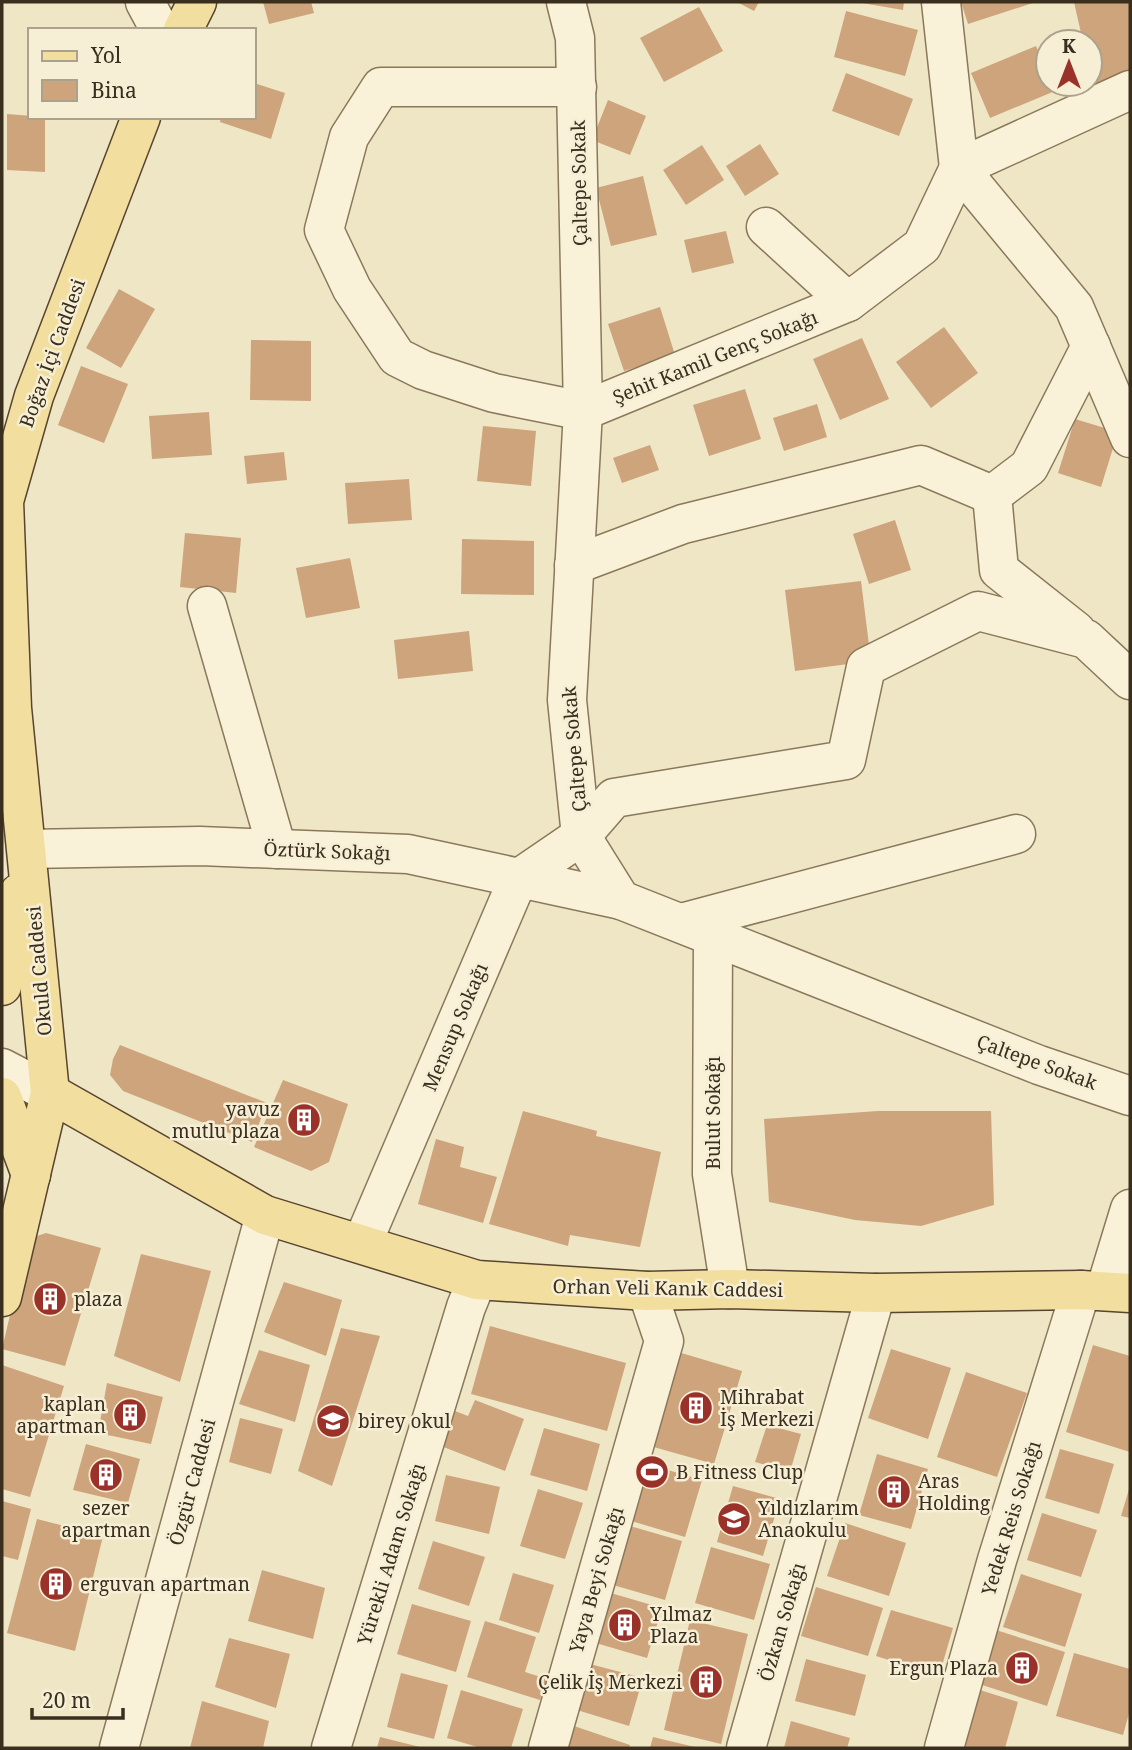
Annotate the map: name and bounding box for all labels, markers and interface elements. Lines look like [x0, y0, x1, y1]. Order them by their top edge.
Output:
legend [28, 28, 256, 119]
north arrow [1034, 28, 1104, 98]
text: K [1062, 33, 1076, 59]
text: Yol [90, 41, 122, 69]
text: Bina [91, 76, 137, 104]
street label: Çaltepe Sokak [565, 119, 593, 246]
street label: Boğaz İçi Caddesi [13, 275, 91, 431]
street label: Şehit Kamil Genç Sokağı [609, 304, 821, 410]
street label: Çaltepe Sokak [555, 684, 592, 813]
street label: Öztürk Sokağı [263, 836, 391, 866]
street label: Okuld Caddesi [20, 905, 58, 1037]
street label: Mensup Sokağı [416, 959, 494, 1095]
street label: Çaltepe Sokak [973, 1028, 1102, 1096]
street label: Bulut Sokağı [700, 1056, 726, 1170]
place label: yavuz mutlu plaza [172, 1096, 280, 1144]
building icon: yavuz mutlu plaza [285, 1101, 323, 1139]
street label: Orhan Veli Kanık Caddesi [552, 1273, 784, 1303]
building icon: plaza [31, 1280, 69, 1318]
place label: plaza [74, 1286, 123, 1312]
place label: Mihrabat İş Merkezi [720, 1384, 814, 1432]
building icon: Mihrabat İş Merkezi [677, 1389, 715, 1427]
place label: kaplan apartman [16, 1391, 106, 1439]
building icon: kaplan apartman [111, 1396, 149, 1434]
school or university icon: birey okul [314, 1402, 352, 1440]
place label: birey okul [358, 1408, 451, 1434]
street label: Özgür Caddesi [163, 1416, 221, 1548]
street label: Yedek Reis Sokağı [975, 1438, 1047, 1599]
sports icon: B Fitness Clup [633, 1453, 671, 1491]
building icon: sezer apartman [87, 1456, 125, 1494]
place label: B Fitness Clup [676, 1459, 803, 1485]
street label: Yürekli Adam Sokağı [351, 1460, 431, 1649]
place label: Aras Holding [918, 1468, 990, 1516]
building icon: Aras Holding [875, 1473, 913, 1511]
place label: sezer apartman [61, 1495, 151, 1543]
place label: Yıldızlarım Anaokulu [757, 1495, 859, 1543]
school or university icon: Yıldızlarım Anaokulu [715, 1500, 753, 1538]
street label: Yaya Beyi Sokağı [562, 1504, 629, 1657]
street label: Özkan Sokağı [753, 1560, 811, 1684]
building icon: erguvan apartman [37, 1565, 75, 1603]
place label: erguvan apartman [80, 1571, 250, 1597]
place label: Yılmaz Plaza [649, 1601, 712, 1649]
building icon: Yılmaz Plaza [606, 1606, 644, 1644]
building icon: Ergun Plaza [1003, 1649, 1041, 1687]
place label: Ergun Plaza [889, 1655, 998, 1681]
building icon: Çelik İş Merkezi [687, 1663, 725, 1701]
place label: Çelik İş Merkezi [538, 1669, 682, 1695]
scale bar [32, 1676, 122, 1720]
text: 20 m [42, 1686, 91, 1714]

